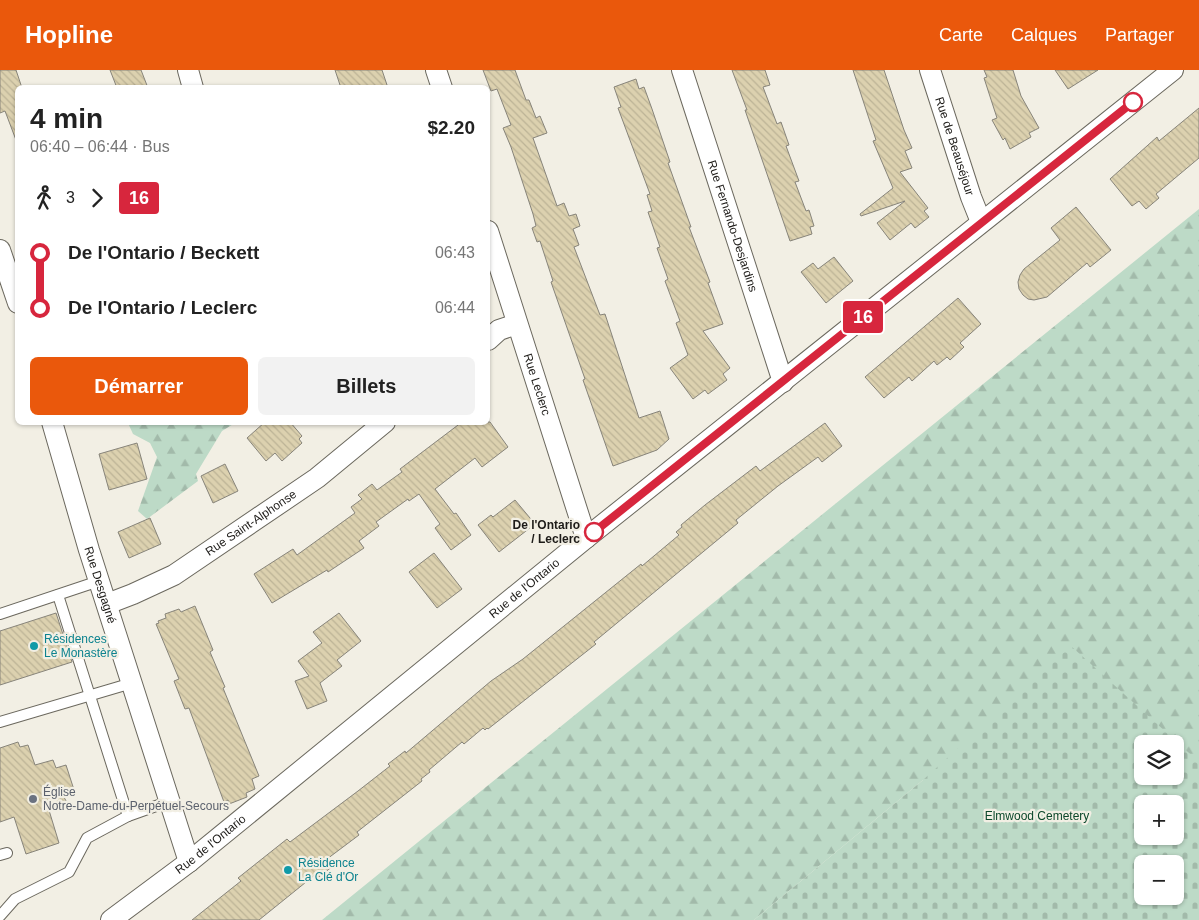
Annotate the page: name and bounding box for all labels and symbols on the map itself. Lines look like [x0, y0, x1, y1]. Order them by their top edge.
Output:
unlabelled marker [1123, 92, 1143, 112]
street label: Rue de Beauséjour [932, 95, 977, 197]
street label: Rue Fernando-Desjardins [705, 158, 760, 294]
line badge: 16 [840, 301, 886, 333]
street label: Rue Leclerc [521, 352, 553, 417]
street label: Rue Saint-Alphonse [203, 487, 299, 559]
place label: De l'Ontario / Leclerc [512, 518, 580, 546]
marker: De l'Ontario / Leclerc [584, 522, 604, 542]
street label: Rue Desgagné [81, 545, 119, 626]
street label: Rue de l'Ontario [486, 555, 562, 621]
place label: Résidences Le Monastère [44, 632, 118, 660]
marker: Résidences Le Monastère [28, 640, 40, 652]
place label: Église Notre-Dame-du-Perpétuel-Secours [43, 784, 229, 813]
marker: Église Notre-Dame-du-Perpétuel-Secours [27, 793, 39, 805]
park label: Elmwood Cemetery [985, 809, 1089, 823]
street label: Rue de l'Ontario [172, 811, 249, 877]
place label: Résidence La Clé d'Or [298, 856, 358, 884]
marker: Résidence La Clé d'Or [282, 864, 294, 876]

